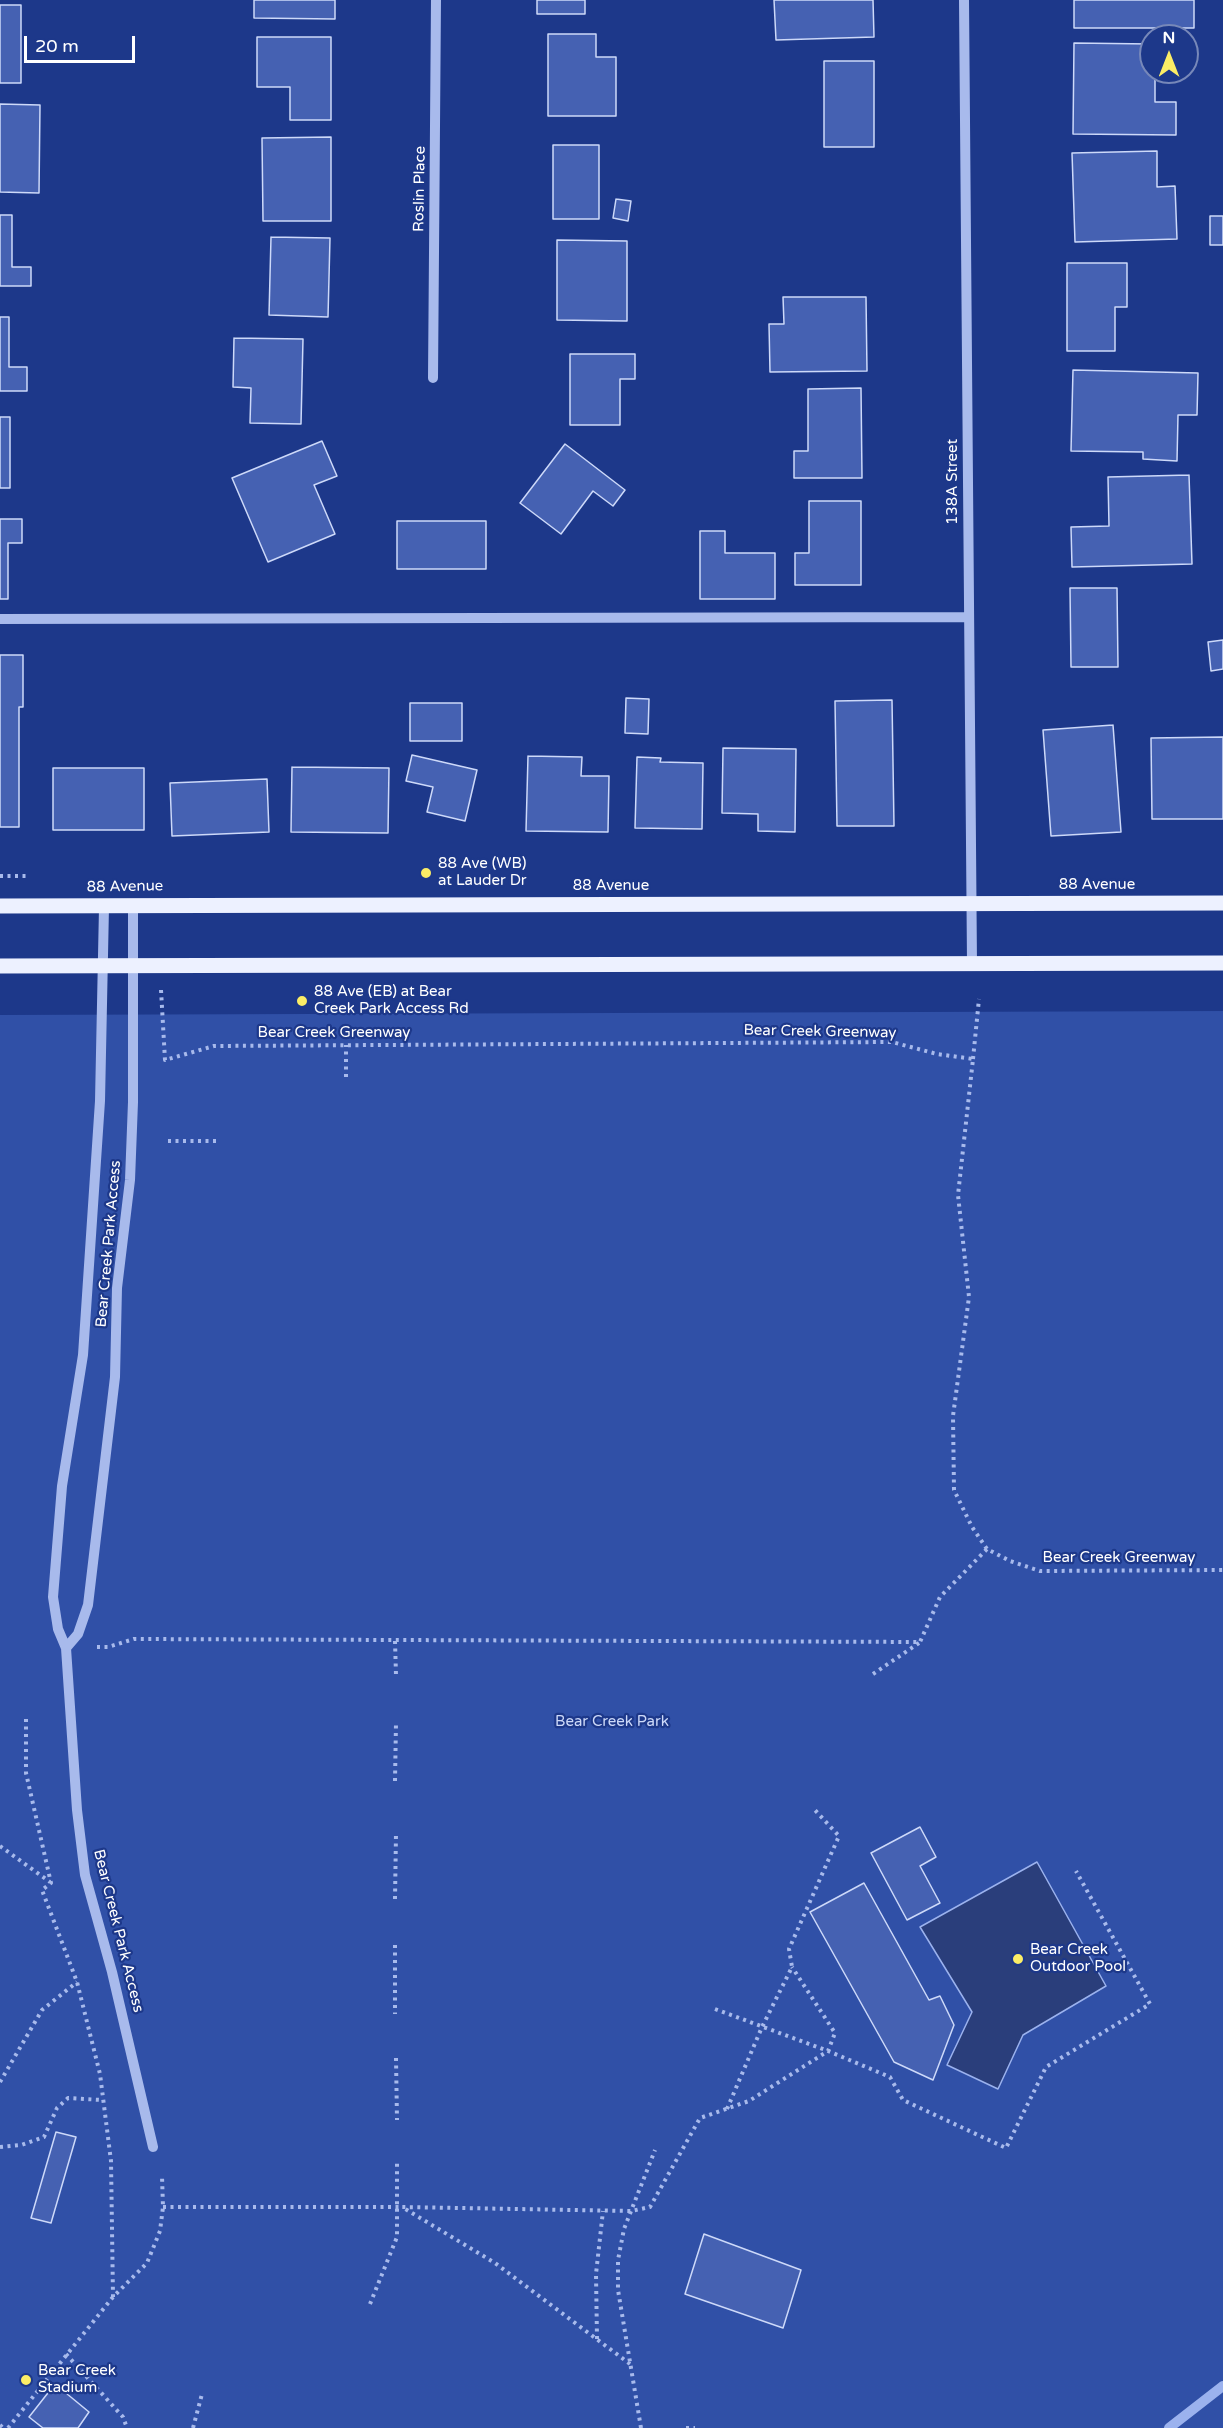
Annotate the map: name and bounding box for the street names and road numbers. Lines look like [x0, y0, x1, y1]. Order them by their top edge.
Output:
street label: Roslin Place [410, 146, 430, 232]
street label: 138A Street [944, 439, 962, 525]
street label: 88 Avenue [1059, 876, 1135, 894]
street label: 88 Avenue [87, 877, 163, 897]
street label: 88 Avenue [573, 877, 649, 895]
street label: Bear Creek Greenway [743, 1022, 897, 1042]
street label: Bear Creek Greenway [258, 1024, 410, 1042]
street label: Bear Creek Park Access [93, 1160, 125, 1328]
street label: Bear Creek Greenway [1043, 1549, 1195, 1567]
street label: Bear Creek Park Access [89, 1848, 147, 2014]

